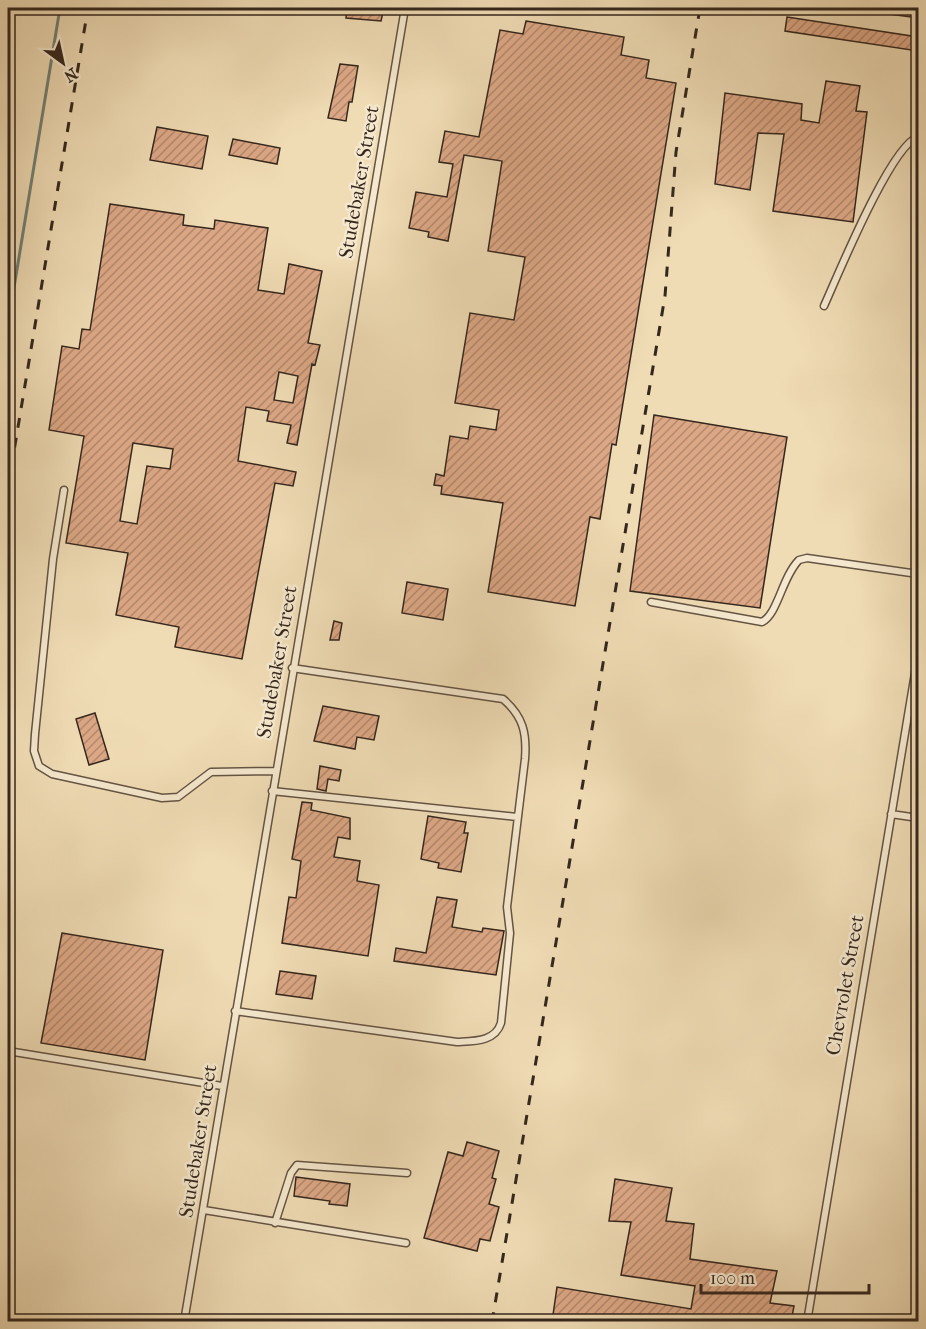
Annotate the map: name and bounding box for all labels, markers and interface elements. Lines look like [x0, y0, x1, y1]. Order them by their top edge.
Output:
north arrow [33, 33, 93, 93]
text: N [60, 64, 81, 87]
street label: Studebaker Street [334, 104, 384, 260]
street label: Studebaker Street [252, 584, 302, 740]
street label: Chevrolet Street [821, 913, 869, 1057]
street label: Studebaker Street [175, 1063, 221, 1219]
scale bar [701, 1257, 869, 1295]
text: 100 m [710, 1268, 755, 1289]

